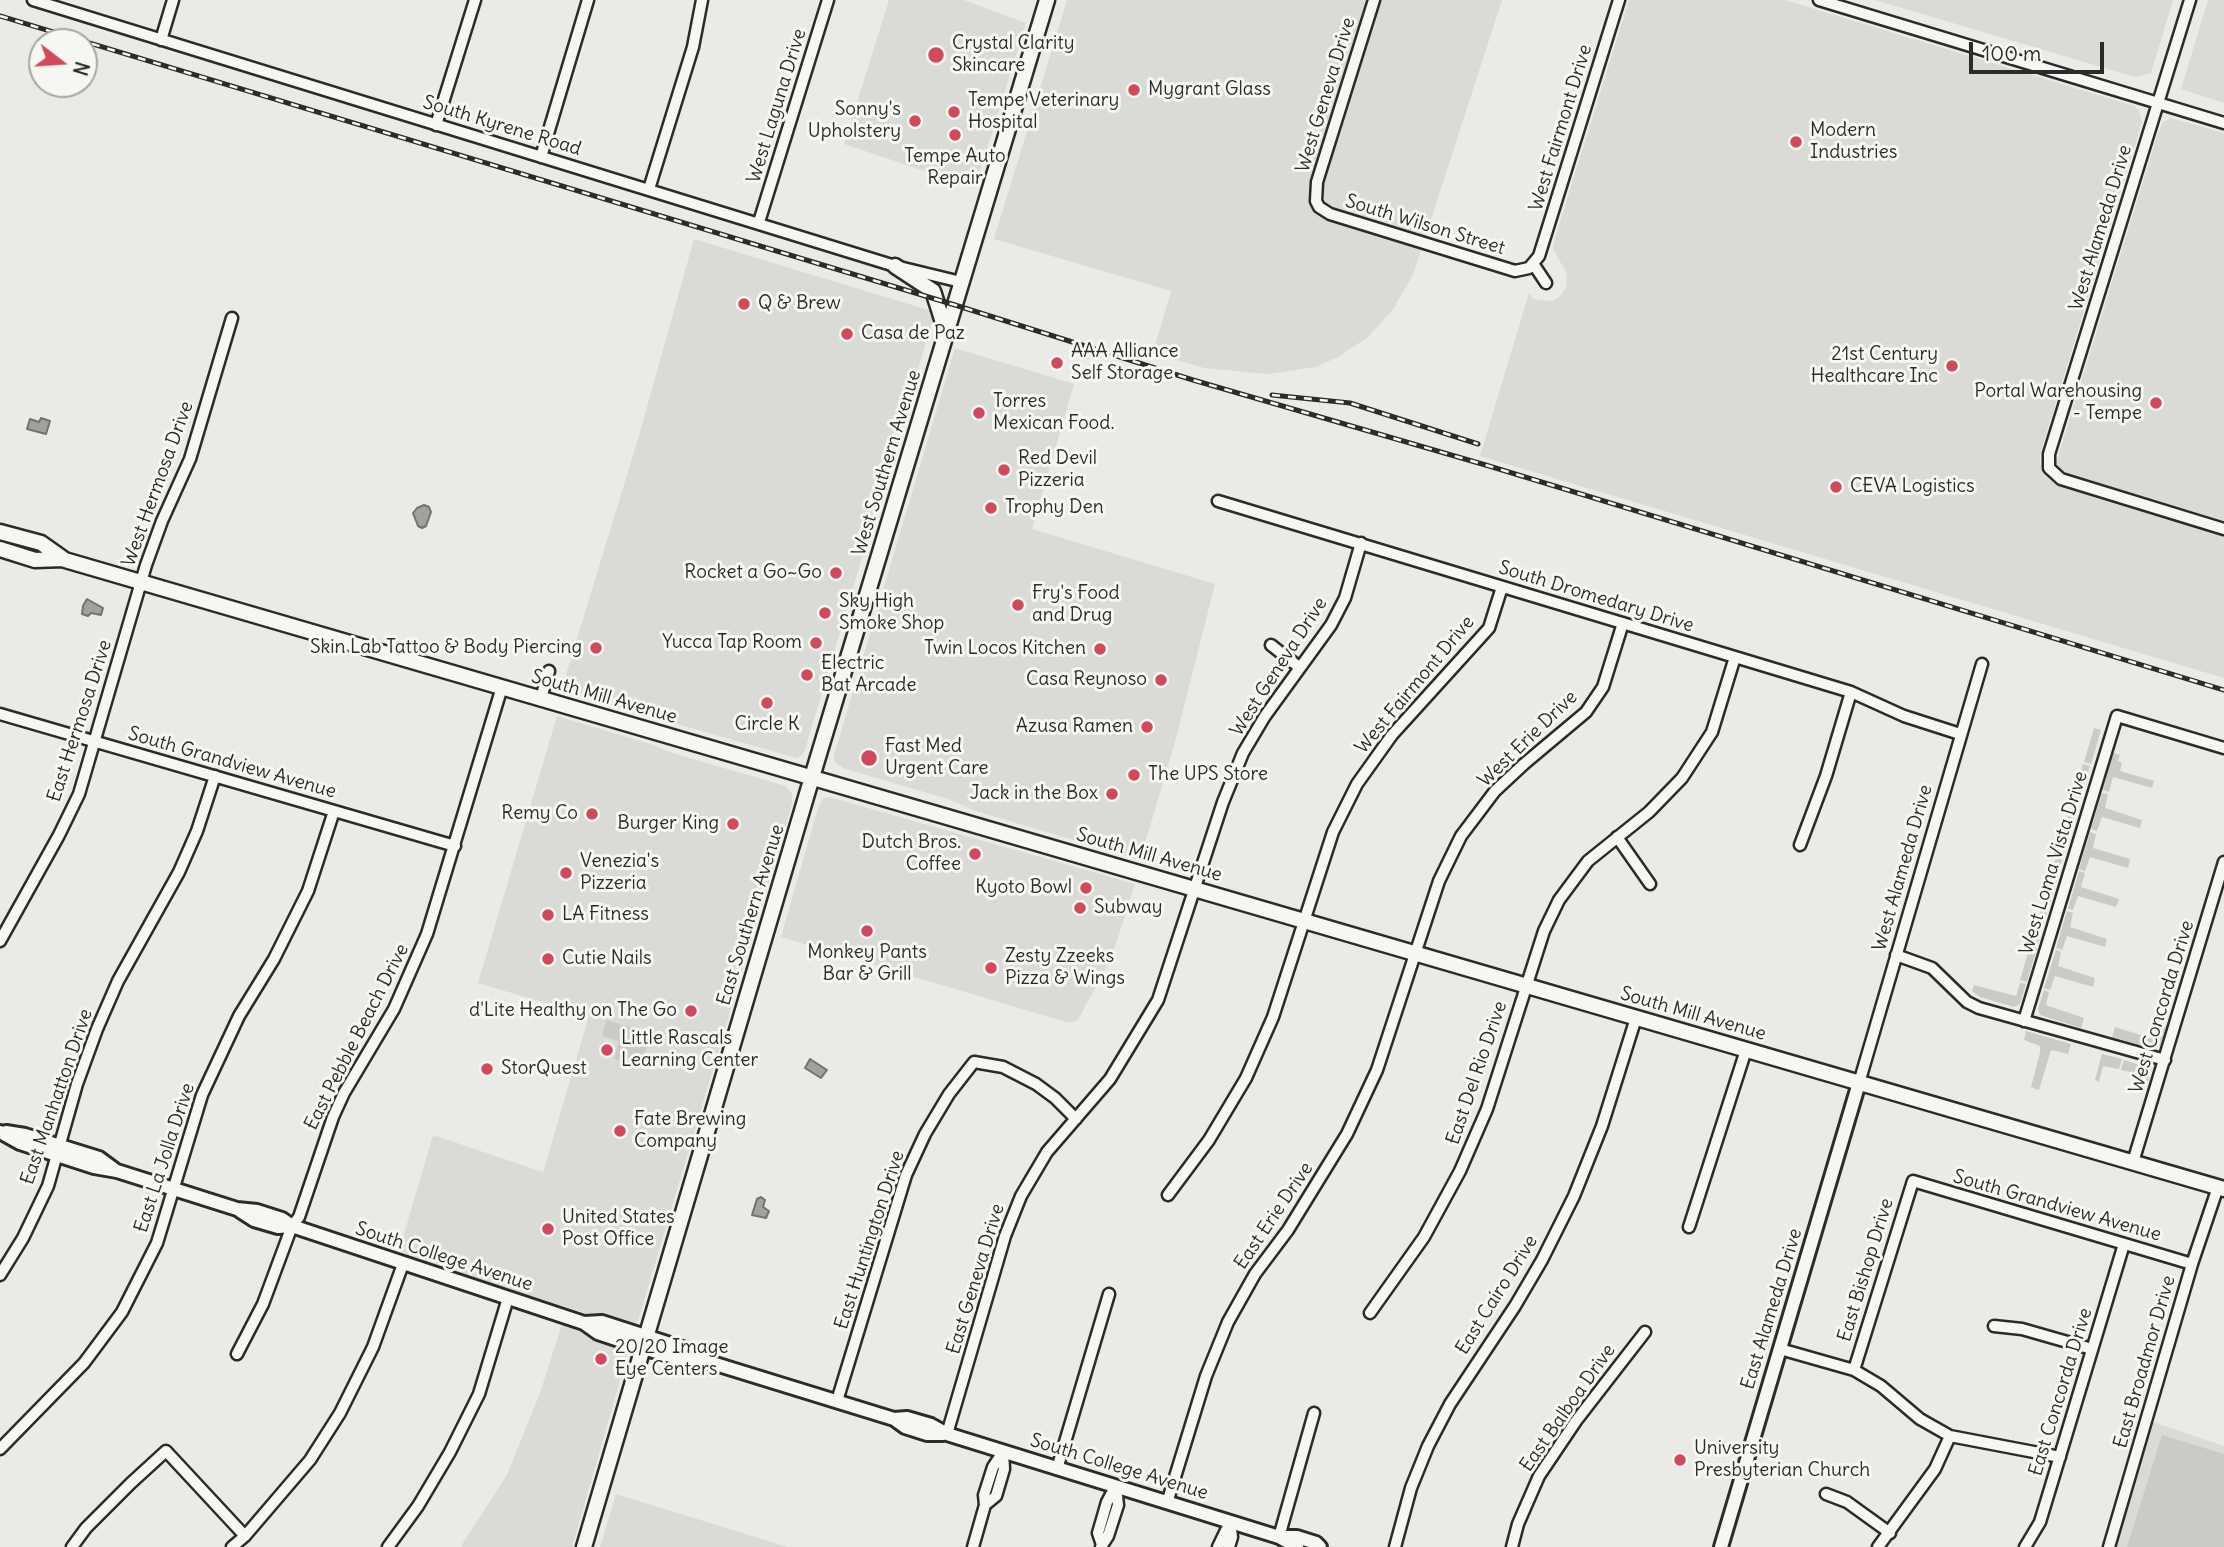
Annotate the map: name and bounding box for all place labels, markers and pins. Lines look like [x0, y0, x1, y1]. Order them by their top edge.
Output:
place label: Crystal Clarity Skincare [952, 33, 1074, 77]
marker: Crystal Clarity Skincare [926, 45, 946, 65]
place label: Mygrant Glass [1148, 79, 1271, 101]
marker: Mygrant Glass [1126, 82, 1142, 98]
place label: Tempe Veterinary Hospital [968, 90, 1119, 134]
place label: Sonny's Upholstery [808, 99, 901, 143]
marker: Tempe Veterinary Hospital [946, 104, 962, 120]
marker: Sonny's Upholstery [907, 113, 923, 129]
place label: Modern Industries [1810, 120, 1897, 164]
marker: Tempe Auto Repair [947, 127, 963, 143]
marker: Modern Industries [1788, 134, 1804, 150]
place label: Tempe Auto Repair [904, 146, 1006, 190]
place label: Q & Brew [758, 293, 841, 315]
marker: Q & Brew [736, 296, 752, 312]
place label: Casa de Paz [861, 323, 965, 345]
marker: Casa de Paz [839, 326, 855, 342]
place label: AAA Alliance Self Storage [1071, 341, 1179, 385]
place label: 21st Century Healthcare Inc [1811, 344, 1938, 388]
marker: AAA Alliance Self Storage [1049, 355, 1065, 371]
marker: 21st Century Healthcare Inc [1944, 358, 1960, 374]
place label: Portal Warehousing - Tempe [1974, 381, 2142, 425]
place label: Torres Mexican Food. [993, 391, 1114, 435]
marker: Portal Warehousing - Tempe [2148, 395, 2164, 411]
marker: Torres Mexican Food. [971, 405, 987, 421]
place label: Red Devil Pizzeria [1018, 448, 1097, 492]
marker: Red Devil Pizzeria [996, 462, 1012, 478]
place label: CEVA Logistics [1850, 476, 1975, 498]
marker: CEVA Logistics [1828, 479, 1844, 495]
place label: Trophy Den [1005, 497, 1104, 519]
marker: Trophy Den [983, 500, 999, 516]
place label: Rocket a Go~Go [684, 562, 822, 584]
marker: Rocket a Go~Go [828, 565, 844, 581]
place label: Fry's Food and Drug [1032, 583, 1120, 627]
place label: Sky High Smoke Shop [839, 591, 944, 635]
marker: Fry's Food and Drug [1010, 597, 1026, 613]
marker: Sky High Smoke Shop [817, 605, 833, 621]
place label: Yucca Tap Room [662, 632, 802, 654]
marker: Yucca Tap Room [808, 635, 824, 651]
place label: Skin Lab Tattoo & Body Piercing [310, 637, 582, 659]
place label: Twin Locos Kitchen [924, 638, 1086, 660]
marker: Skin Lab Tattoo & Body Piercing [588, 640, 604, 656]
marker: Twin Locos Kitchen [1092, 641, 1108, 657]
place label: Electric Bat Arcade [821, 653, 917, 697]
marker: Electric Bat Arcade [799, 667, 815, 683]
place label: Casa Reynoso [1026, 669, 1147, 691]
marker: Casa Reynoso [1153, 672, 1169, 688]
marker: Circle K [759, 695, 775, 711]
place label: Circle K [735, 714, 799, 736]
place label: Azusa Ramen [1016, 716, 1133, 738]
marker: Azusa Ramen [1139, 719, 1155, 735]
place label: Fast Med Urgent Care [885, 736, 989, 780]
marker: Fast Med Urgent Care [859, 748, 879, 768]
place label: The UPS Store [1148, 764, 1268, 786]
marker: The UPS Store [1126, 767, 1142, 783]
place label: Jack in the Box [970, 783, 1098, 805]
marker: Jack in the Box [1104, 786, 1120, 802]
place label: Remy Co [501, 803, 578, 825]
marker: Remy Co [584, 806, 600, 822]
place label: Burger King [617, 813, 719, 835]
marker: Burger King [725, 816, 741, 832]
place label: Dutch Bros. Coffee [862, 832, 961, 876]
marker: Dutch Bros. Coffee [967, 846, 983, 862]
place label: Venezia's Pizzeria [580, 851, 659, 895]
marker: Venezia's Pizzeria [558, 865, 574, 881]
place label: Kyoto Bowl [975, 877, 1072, 899]
marker: Kyoto Bowl [1078, 880, 1094, 896]
place label: Subway [1094, 897, 1163, 919]
marker: Subway [1072, 900, 1088, 916]
place label: LA Fitness [562, 904, 649, 926]
marker: LA Fitness [540, 907, 556, 923]
marker: Monkey Pants Bar & Grill [859, 923, 875, 939]
place label: Monkey Pants Bar & Grill [807, 942, 927, 986]
place label: Zesty Zzeeks Pizza & Wings [1005, 946, 1125, 990]
place label: Cutie Nails [562, 948, 652, 970]
marker: Cutie Nails [540, 951, 556, 967]
marker: Zesty Zzeeks Pizza & Wings [983, 960, 999, 976]
place label: d'Lite Healthy on The Go [469, 1000, 677, 1022]
marker: d'Lite Healthy on The Go [683, 1003, 699, 1019]
place label: Little Rascals Learning Center [621, 1028, 758, 1072]
marker: Little Rascals Learning Center [599, 1042, 615, 1058]
place label: StorQuest [501, 1058, 587, 1080]
marker: StorQuest [479, 1061, 495, 1077]
place label: Fate Brewing Company [634, 1109, 746, 1153]
marker: Fate Brewing Company [612, 1123, 628, 1139]
place label: United States Post Office [562, 1207, 675, 1251]
marker: United States Post Office [540, 1221, 556, 1237]
place label: 20/20 Image Eye Centers [615, 1337, 728, 1381]
marker: 20/20 Image Eye Centers [593, 1351, 609, 1367]
place label: University Presbyterian Church [1694, 1438, 1870, 1482]
marker: University Presbyterian Church [1672, 1452, 1688, 1468]

